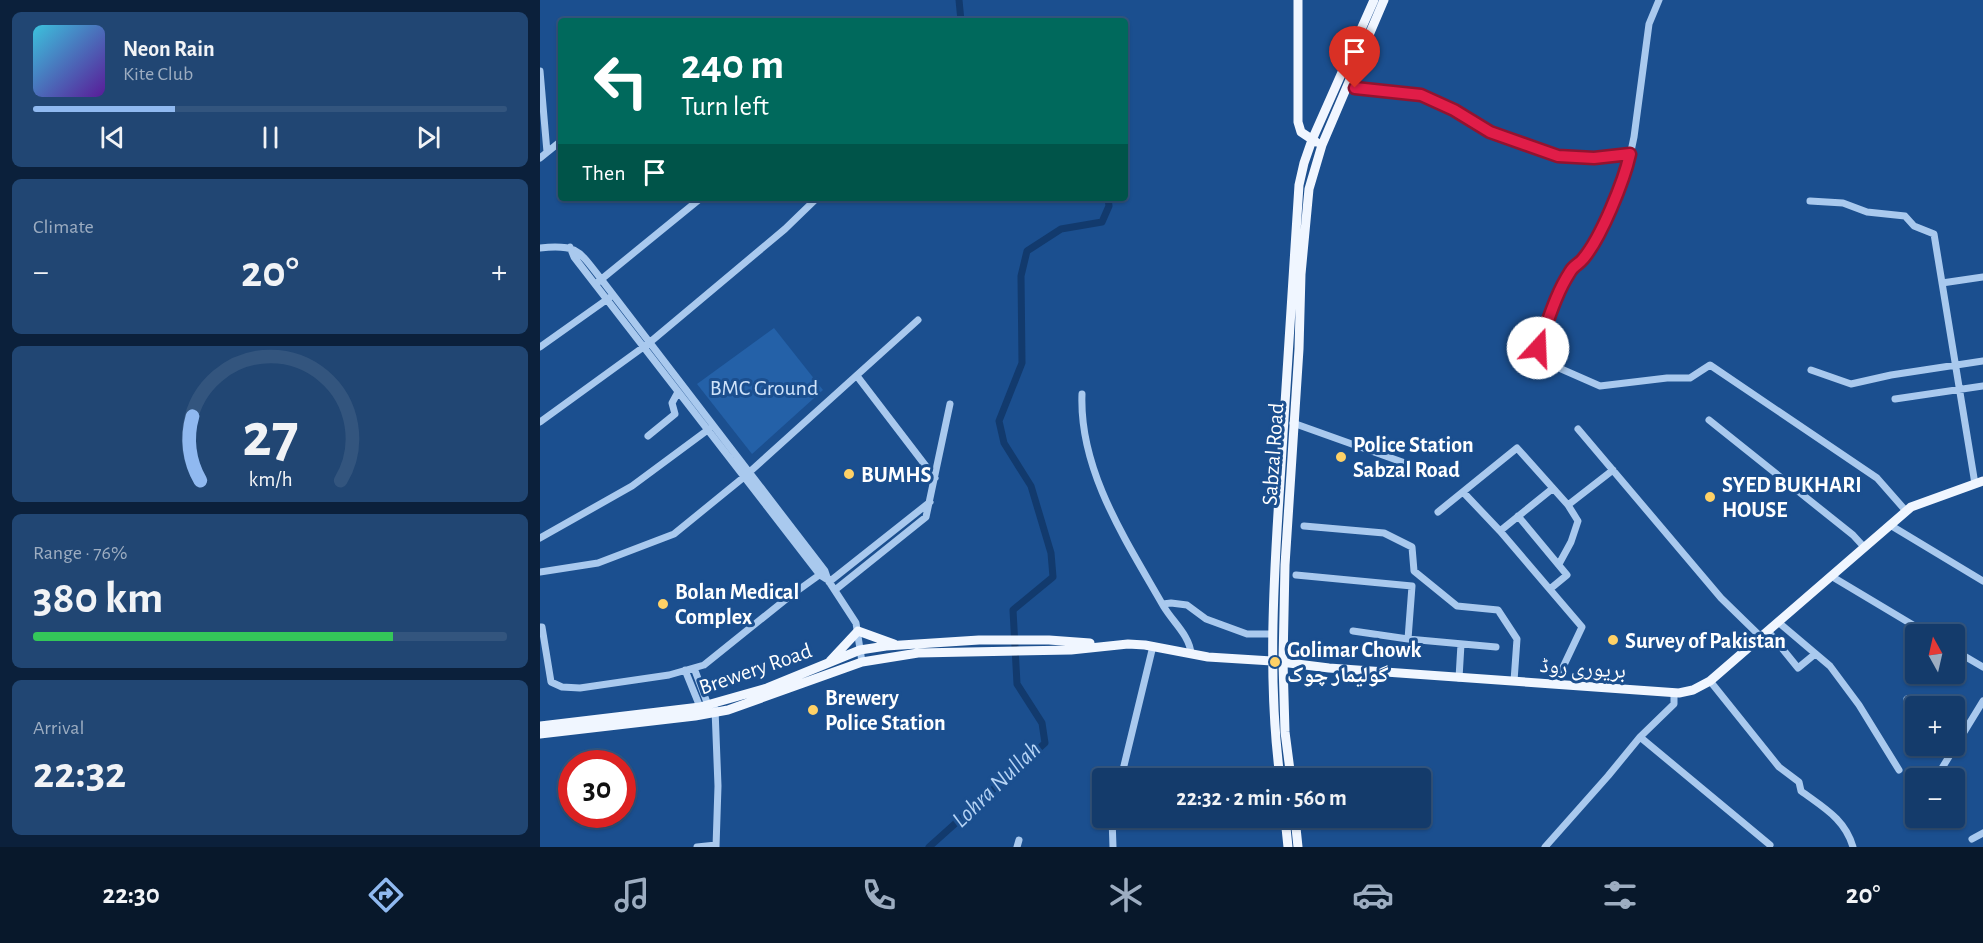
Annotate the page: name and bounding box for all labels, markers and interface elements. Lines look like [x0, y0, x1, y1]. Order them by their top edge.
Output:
pin [1329, 26, 1380, 88]
icon: arrive [1338, 35, 1371, 68]
text: Neon Rain [123, 38, 215, 60]
icon: left [582, 42, 660, 120]
text: 240 m [681, 44, 784, 86]
text: Kite Club [123, 64, 193, 84]
text: Turn left [681, 93, 769, 120]
icon: previous [96, 121, 129, 154]
icon: pause [254, 121, 287, 154]
icon: next [412, 121, 445, 154]
icon: arrive [638, 156, 671, 189]
text: Then [582, 162, 626, 184]
text: Climate [33, 217, 94, 237]
text: 20° [241, 250, 299, 295]
text: − [33, 256, 49, 289]
text: + [491, 256, 507, 289]
position arrow [1506, 316, 1570, 380]
park label: BMC Ground [710, 377, 818, 399]
street label: Sabzal Road [1258, 402, 1288, 506]
text: 27 [242, 405, 298, 467]
place label: Police Station Sabzal Road [1353, 434, 1474, 481]
marker: Police Station Sabzal Road [1334, 450, 1348, 464]
place label: BUMHS [861, 464, 932, 486]
marker: BUMHS [842, 467, 856, 481]
text: km/h [248, 469, 292, 490]
place label: SYED BUKHARI HOUSE [1722, 474, 1862, 521]
marker: SYED BUKHARI HOUSE [1703, 490, 1717, 504]
text: Range · 76% [33, 543, 127, 563]
text: 380 km [33, 576, 163, 621]
place label: Bolan Medical Complex [675, 581, 799, 628]
marker: Bolan Medical Complex [656, 597, 670, 611]
north arrow [1905, 624, 1965, 684]
map controls [1905, 624, 1965, 828]
place label: Survey of Pakistan [1625, 630, 1786, 653]
marker: Survey of Pakistan [1606, 633, 1620, 647]
street label: Brewery Road [696, 639, 815, 698]
place label: Golimar Chowk گولیمار چوک [1287, 639, 1422, 687]
street label: بریوری روڈ [1539, 654, 1627, 684]
marker: Golimar Chowk گولیمار چوک [1268, 655, 1282, 669]
place label: Brewery Police Station [825, 687, 946, 734]
button: + [1905, 696, 1965, 756]
marker: Brewery Police Station [806, 703, 820, 717]
text: Arrival [33, 718, 84, 738]
water label: Lohra Nullah [948, 737, 1046, 832]
speed limit sign: 30 [558, 750, 636, 828]
text: 22:32 [33, 751, 126, 796]
button: − [1905, 768, 1965, 828]
text: 22:32 · 2 min · 560 m [1176, 787, 1347, 809]
icon: directions [365, 874, 407, 916]
icon: music [611, 874, 653, 916]
icon: phone [858, 874, 900, 916]
icon: climate [1105, 874, 1147, 916]
icon: car [1352, 874, 1394, 916]
icon: filters [1599, 874, 1641, 916]
text: 22:30 [102, 881, 160, 908]
text: 20° [1846, 881, 1880, 908]

